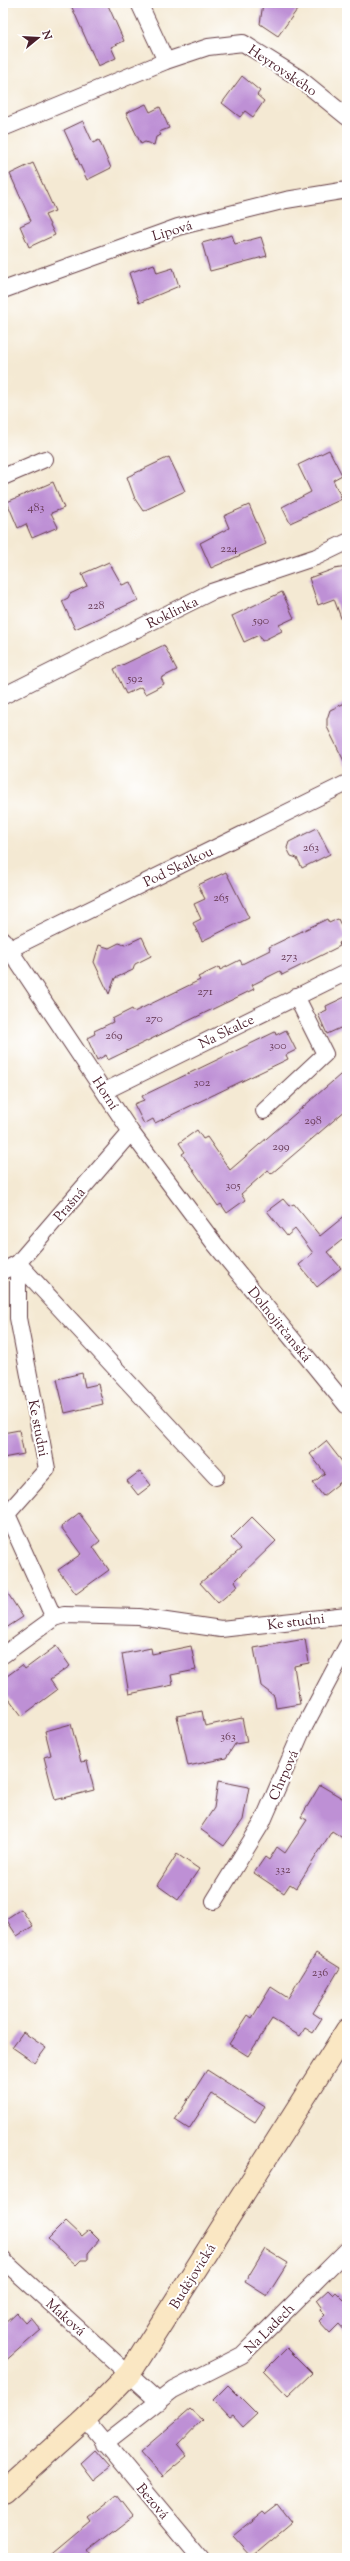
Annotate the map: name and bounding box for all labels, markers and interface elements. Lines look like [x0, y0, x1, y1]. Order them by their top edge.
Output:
north arrow [18, 18, 58, 58]
text: N [37, 28, 56, 42]
street label: Heyrovského [243, 41, 321, 102]
street label: Lipová [150, 216, 196, 247]
house number: 483 [28, 499, 45, 517]
house number: 224 [220, 540, 238, 558]
street label: Roklinka [144, 592, 203, 635]
house number: 228 [87, 597, 105, 615]
house number: 590 [252, 612, 269, 630]
house number: 592 [126, 670, 143, 688]
house number: 263 [303, 839, 319, 857]
street label: Pod Skalkou [141, 842, 217, 893]
house number: 265 [213, 889, 229, 907]
house number: 273 [281, 948, 297, 966]
house number: 271 [197, 983, 213, 1001]
house number: 270 [145, 1010, 163, 1028]
street label: Na Skalce [196, 1011, 258, 1055]
house number: 269 [105, 1027, 123, 1045]
house number: 300 [269, 1037, 287, 1055]
street label: Horní [86, 1073, 123, 1115]
house number: 302 [194, 1074, 211, 1092]
house number: 298 [304, 1112, 322, 1130]
house number: 299 [272, 1138, 290, 1156]
house number: 305 [225, 1177, 241, 1195]
street label: Prašná [50, 1183, 91, 1227]
street label: Dolnojirčanská [242, 1283, 315, 1368]
street label: Ke studni [22, 1398, 52, 1459]
street label: Ke studni [266, 1610, 326, 1636]
house number: 363 [220, 1728, 236, 1746]
street label: Chrpová [265, 1747, 305, 1804]
house number: 332 [275, 1861, 291, 1879]
house number: 236 [312, 1964, 328, 1982]
street label: Budějovická [166, 2240, 222, 2314]
street label: Maková [40, 2295, 89, 2342]
street label: Na Ladech [241, 2300, 300, 2359]
street label: Bezová [130, 2480, 173, 2525]

